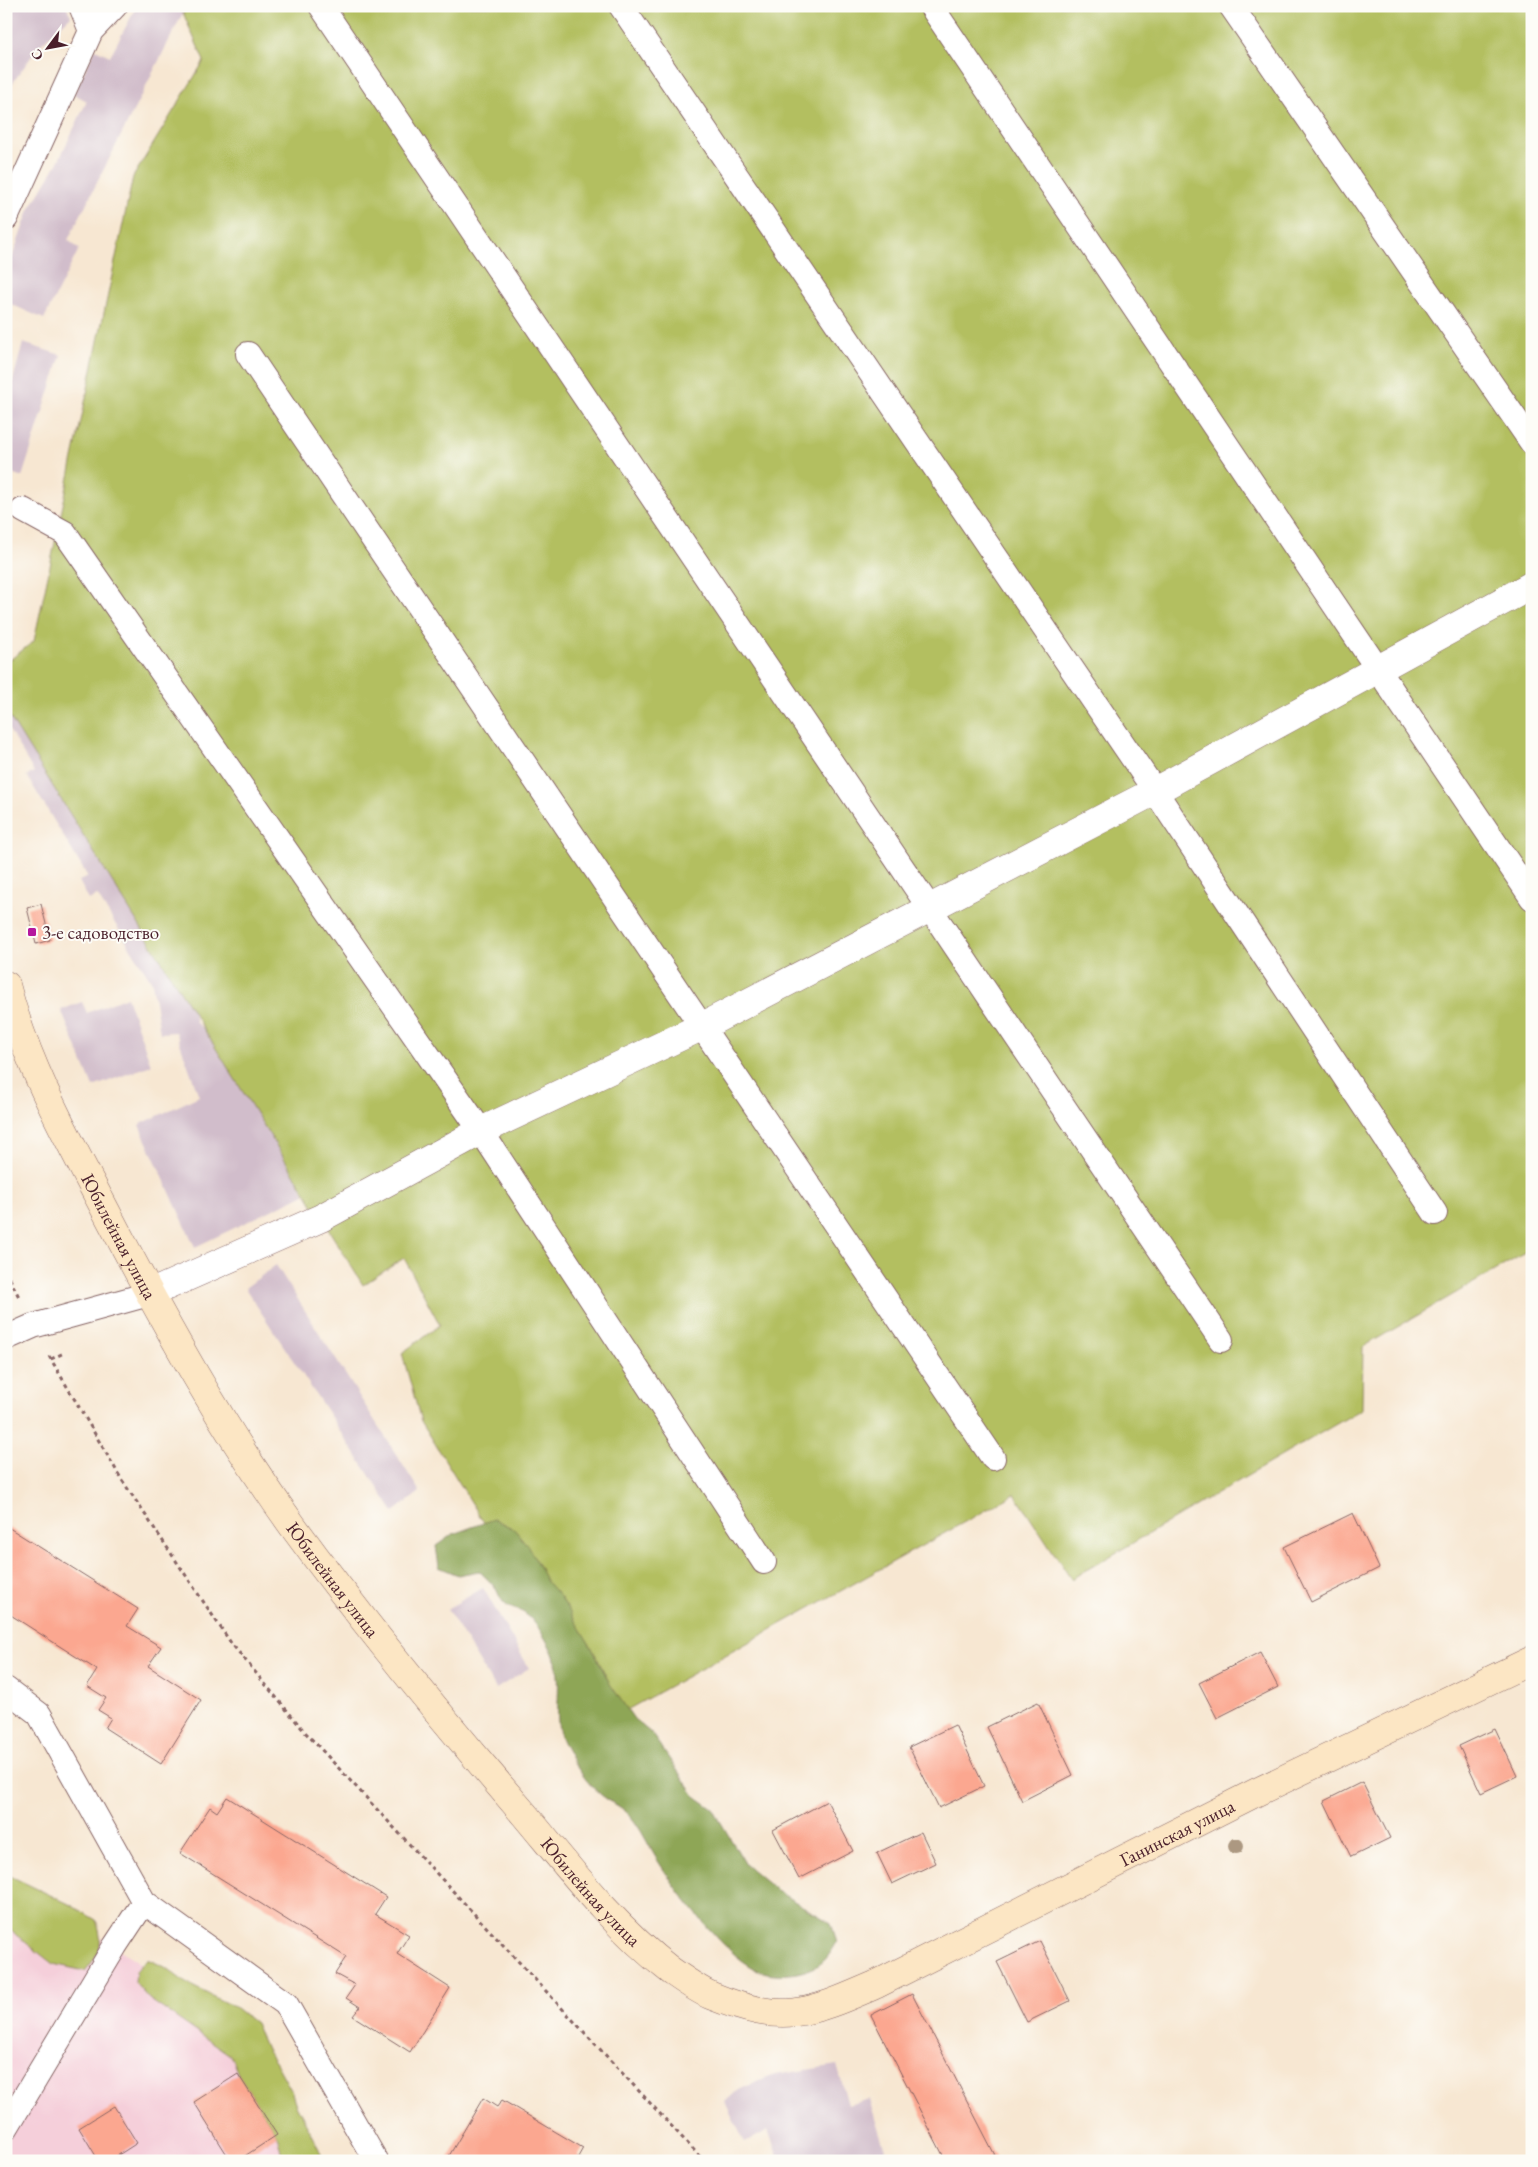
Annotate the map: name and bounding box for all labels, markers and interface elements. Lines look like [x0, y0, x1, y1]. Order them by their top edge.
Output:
north arrow [22, 22, 72, 72]
text: С [27, 46, 47, 64]
place label: 3-е садоводство [42, 920, 159, 945]
marker: 3-е садоводство [26, 926, 38, 938]
street label: Юбилейная улица [76, 1169, 163, 1304]
street label: Юбилейная улица [281, 1516, 385, 1643]
street label: Ганинская улица [1115, 1793, 1239, 1872]
street label: Юбилейная улица [535, 1831, 647, 1952]

